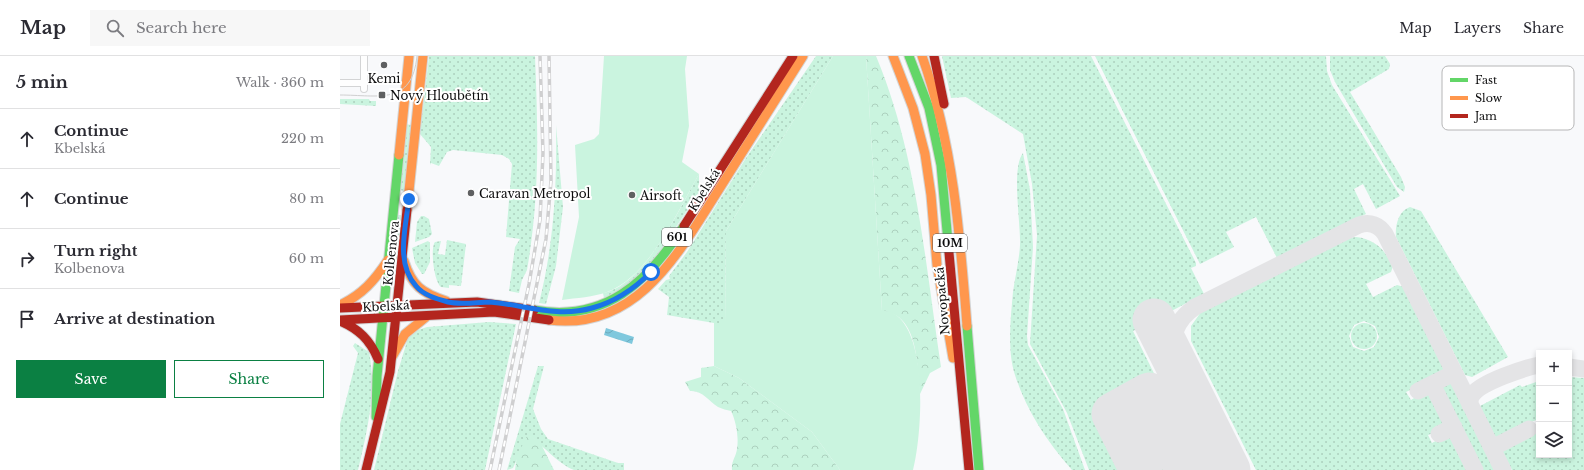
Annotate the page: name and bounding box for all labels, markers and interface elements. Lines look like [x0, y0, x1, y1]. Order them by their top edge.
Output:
search box [90, 10, 370, 46]
text: Map [20, 16, 66, 39]
icon: search [104, 17, 126, 39]
text: Search here [136, 18, 227, 37]
text: Map [1399, 19, 1432, 37]
text: Layers [1454, 19, 1501, 37]
text: Share [1523, 19, 1564, 37]
marker: Kemi [379, 60, 389, 70]
legend [1442, 66, 1574, 130]
place label: Kemi [368, 71, 400, 86]
text: 5 min [16, 72, 68, 93]
text: Fast [1475, 73, 1498, 87]
text: Walk · 360 m [236, 74, 324, 91]
place label: Nový Hloubětín [390, 88, 489, 103]
marker: Nový Hloubětín [377, 90, 387, 100]
text: Slow [1475, 91, 1503, 105]
text: Jam [1473, 109, 1497, 123]
text: Continue [54, 121, 129, 140]
icon: ahead [16, 128, 38, 150]
text: 220 m [281, 130, 324, 147]
text: Kbelská [54, 140, 105, 157]
street label: Kbelská [685, 166, 723, 214]
place label: Caravan Metropol [479, 186, 591, 201]
icon: ahead [16, 188, 38, 210]
marker: Caravan Metropol [466, 188, 476, 198]
place label: Airsoft [639, 188, 682, 203]
text: Continue [54, 189, 129, 208]
text: 80 m [289, 190, 324, 207]
route end [400, 190, 418, 208]
marker: Airsoft [627, 190, 637, 200]
street label: Kolbenova [380, 219, 402, 286]
road number: 601 [662, 228, 692, 246]
road number: 10M [933, 234, 967, 252]
text: Turn right [54, 241, 137, 260]
icon: right [16, 248, 38, 270]
text: 60 m [289, 250, 324, 267]
text: Kolbenova [54, 260, 125, 277]
route start [642, 263, 660, 281]
street label: Novopacká [932, 266, 952, 336]
street label: Kbelská [362, 297, 410, 315]
icon: arrive [16, 308, 38, 330]
text: Arrive at destination [54, 309, 215, 328]
map controls [1536, 350, 1572, 458]
button: + [1536, 350, 1572, 386]
button: Save [16, 360, 166, 398]
button: Share [174, 360, 324, 398]
button: − [1536, 386, 1572, 422]
button: layers [1536, 422, 1572, 458]

